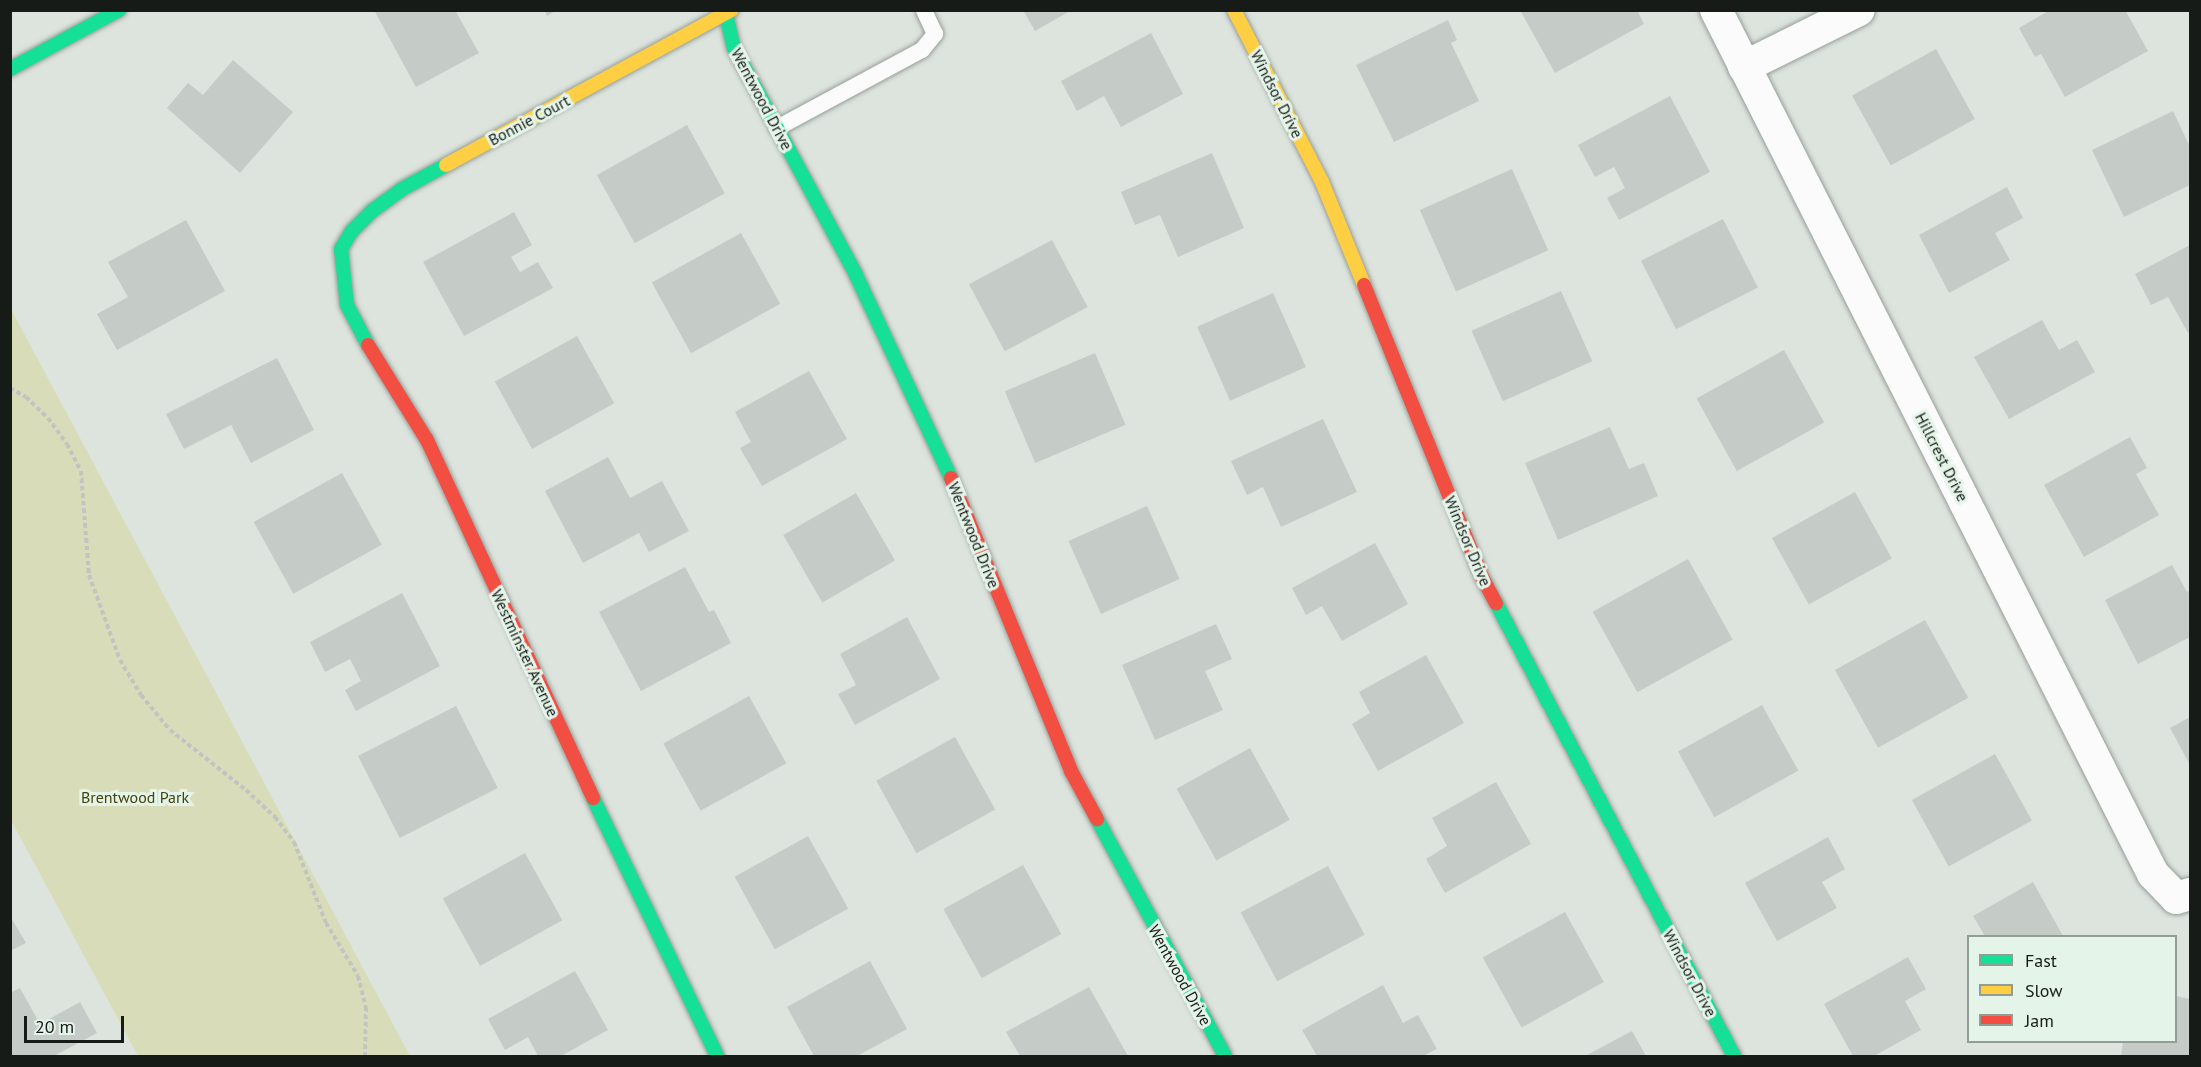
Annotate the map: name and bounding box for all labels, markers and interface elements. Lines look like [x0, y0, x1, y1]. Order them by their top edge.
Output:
street label: Wentwood Drive [727, 45, 797, 153]
street label: Windsor Drive [1247, 47, 1307, 141]
street label: Bonnie Court [485, 91, 573, 149]
street label: Hillcrest Drive [1911, 409, 1973, 505]
street label: Wentwood Drive [944, 479, 1004, 591]
street label: Windsor Drive [1440, 493, 1496, 589]
street label: Westminster Avenue [487, 586, 563, 720]
park label: Brentwood Park [81, 787, 189, 807]
street label: Wentwood Drive [1144, 921, 1216, 1029]
street label: Windsor Drive [1659, 926, 1721, 1020]
legend [1967, 935, 2177, 1043]
text: Fast [2025, 949, 2057, 972]
text: Slow [2025, 979, 2063, 1002]
scale bar [27, 1004, 128, 1042]
text: Jam [2025, 1009, 2054, 1032]
text: 20 m [35, 1015, 74, 1038]

